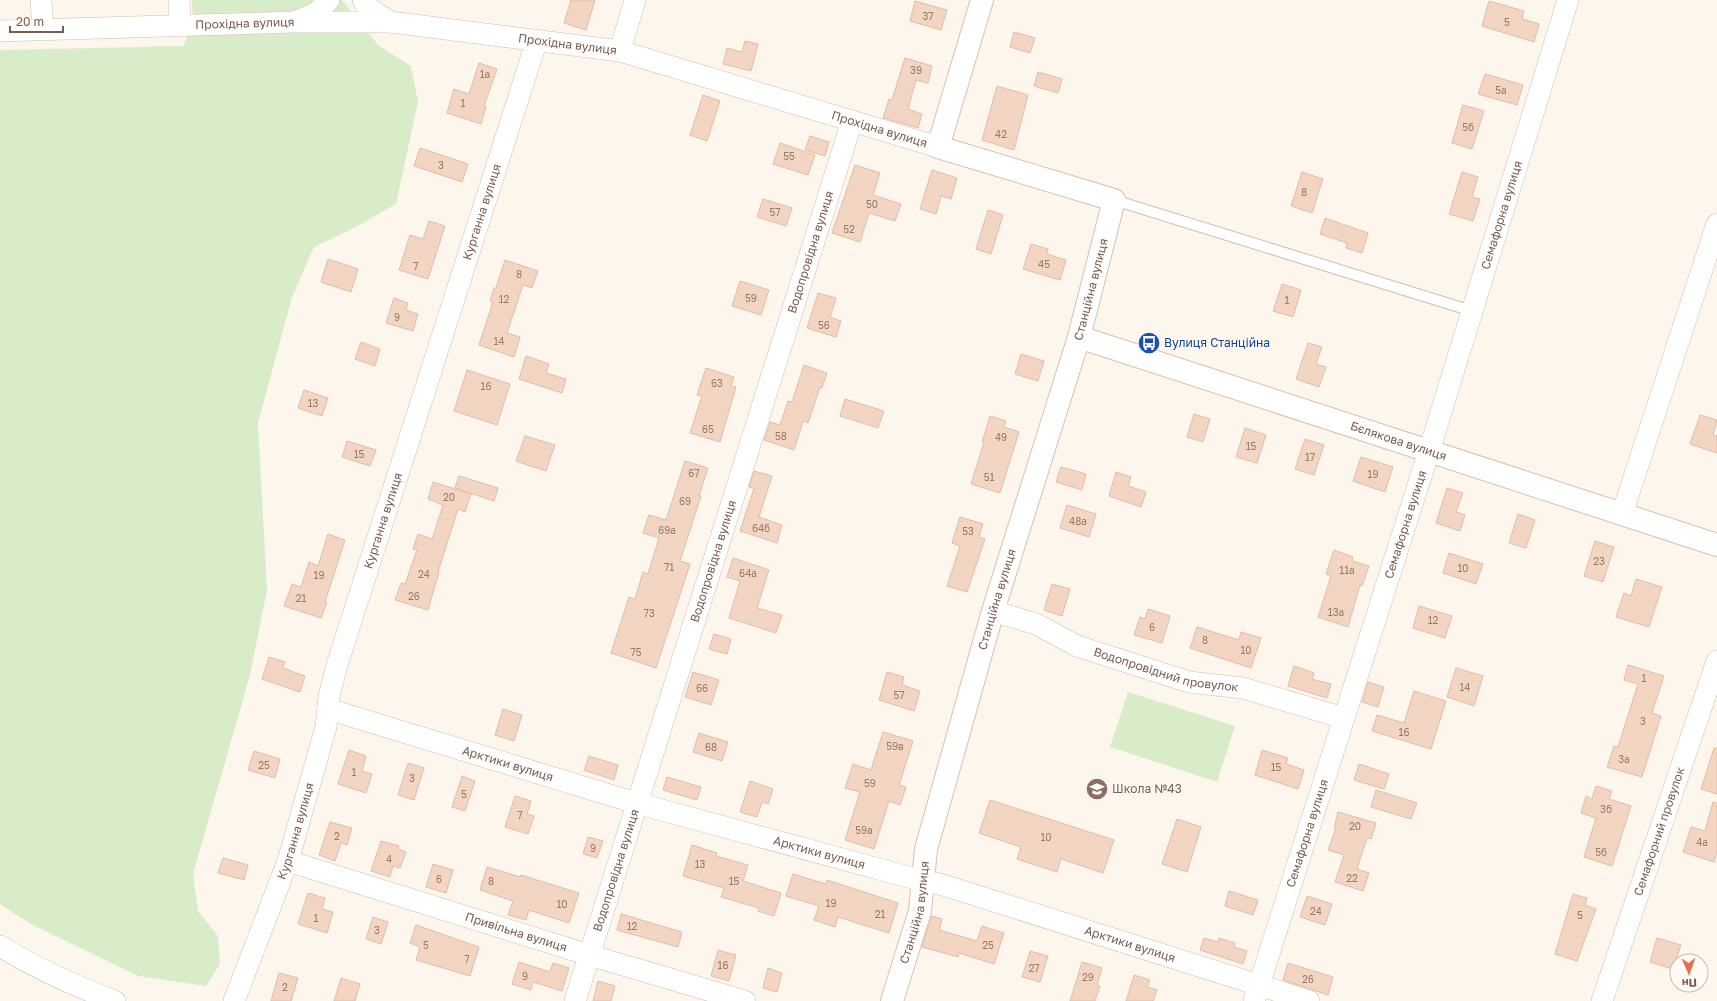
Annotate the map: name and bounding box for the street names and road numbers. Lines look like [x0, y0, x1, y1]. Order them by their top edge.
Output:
street label: Прохідна вулиця [195, 14, 295, 32]
street label: Прохідна вулиця [517, 30, 618, 58]
street label: Прохідна вулиця [830, 107, 929, 150]
street label: Семафорна вулиця [1477, 159, 1525, 271]
street label: Курганна вулиця [459, 162, 504, 262]
street label: Водопровідна вулиця [784, 189, 837, 315]
street label: Станційна вулиця [1070, 237, 1111, 342]
street label: Бєлякова вулиця [1348, 418, 1449, 463]
street label: Семафорна вулиця [1381, 468, 1429, 580]
street label: Курганна вулиця [360, 470, 405, 571]
street label: Водопровідна вулиця [687, 498, 739, 624]
street label: Станційна вулиця [974, 547, 1019, 652]
street label: Водопровідний провулок [1092, 644, 1239, 694]
street label: Арктики вулиця [461, 742, 555, 784]
street label: Семафорний провулок [1630, 765, 1688, 898]
street label: Семафорна вулиця [1283, 777, 1331, 889]
street label: Курганна вулиця [274, 781, 317, 881]
street label: Водопровідна вулиця [589, 807, 642, 933]
street label: Арктики вулиця [772, 833, 867, 872]
street label: Станційна вулиця [896, 860, 932, 965]
street label: Привільна вулиця [463, 909, 569, 955]
street label: Арктики вулиця [1083, 922, 1177, 965]

